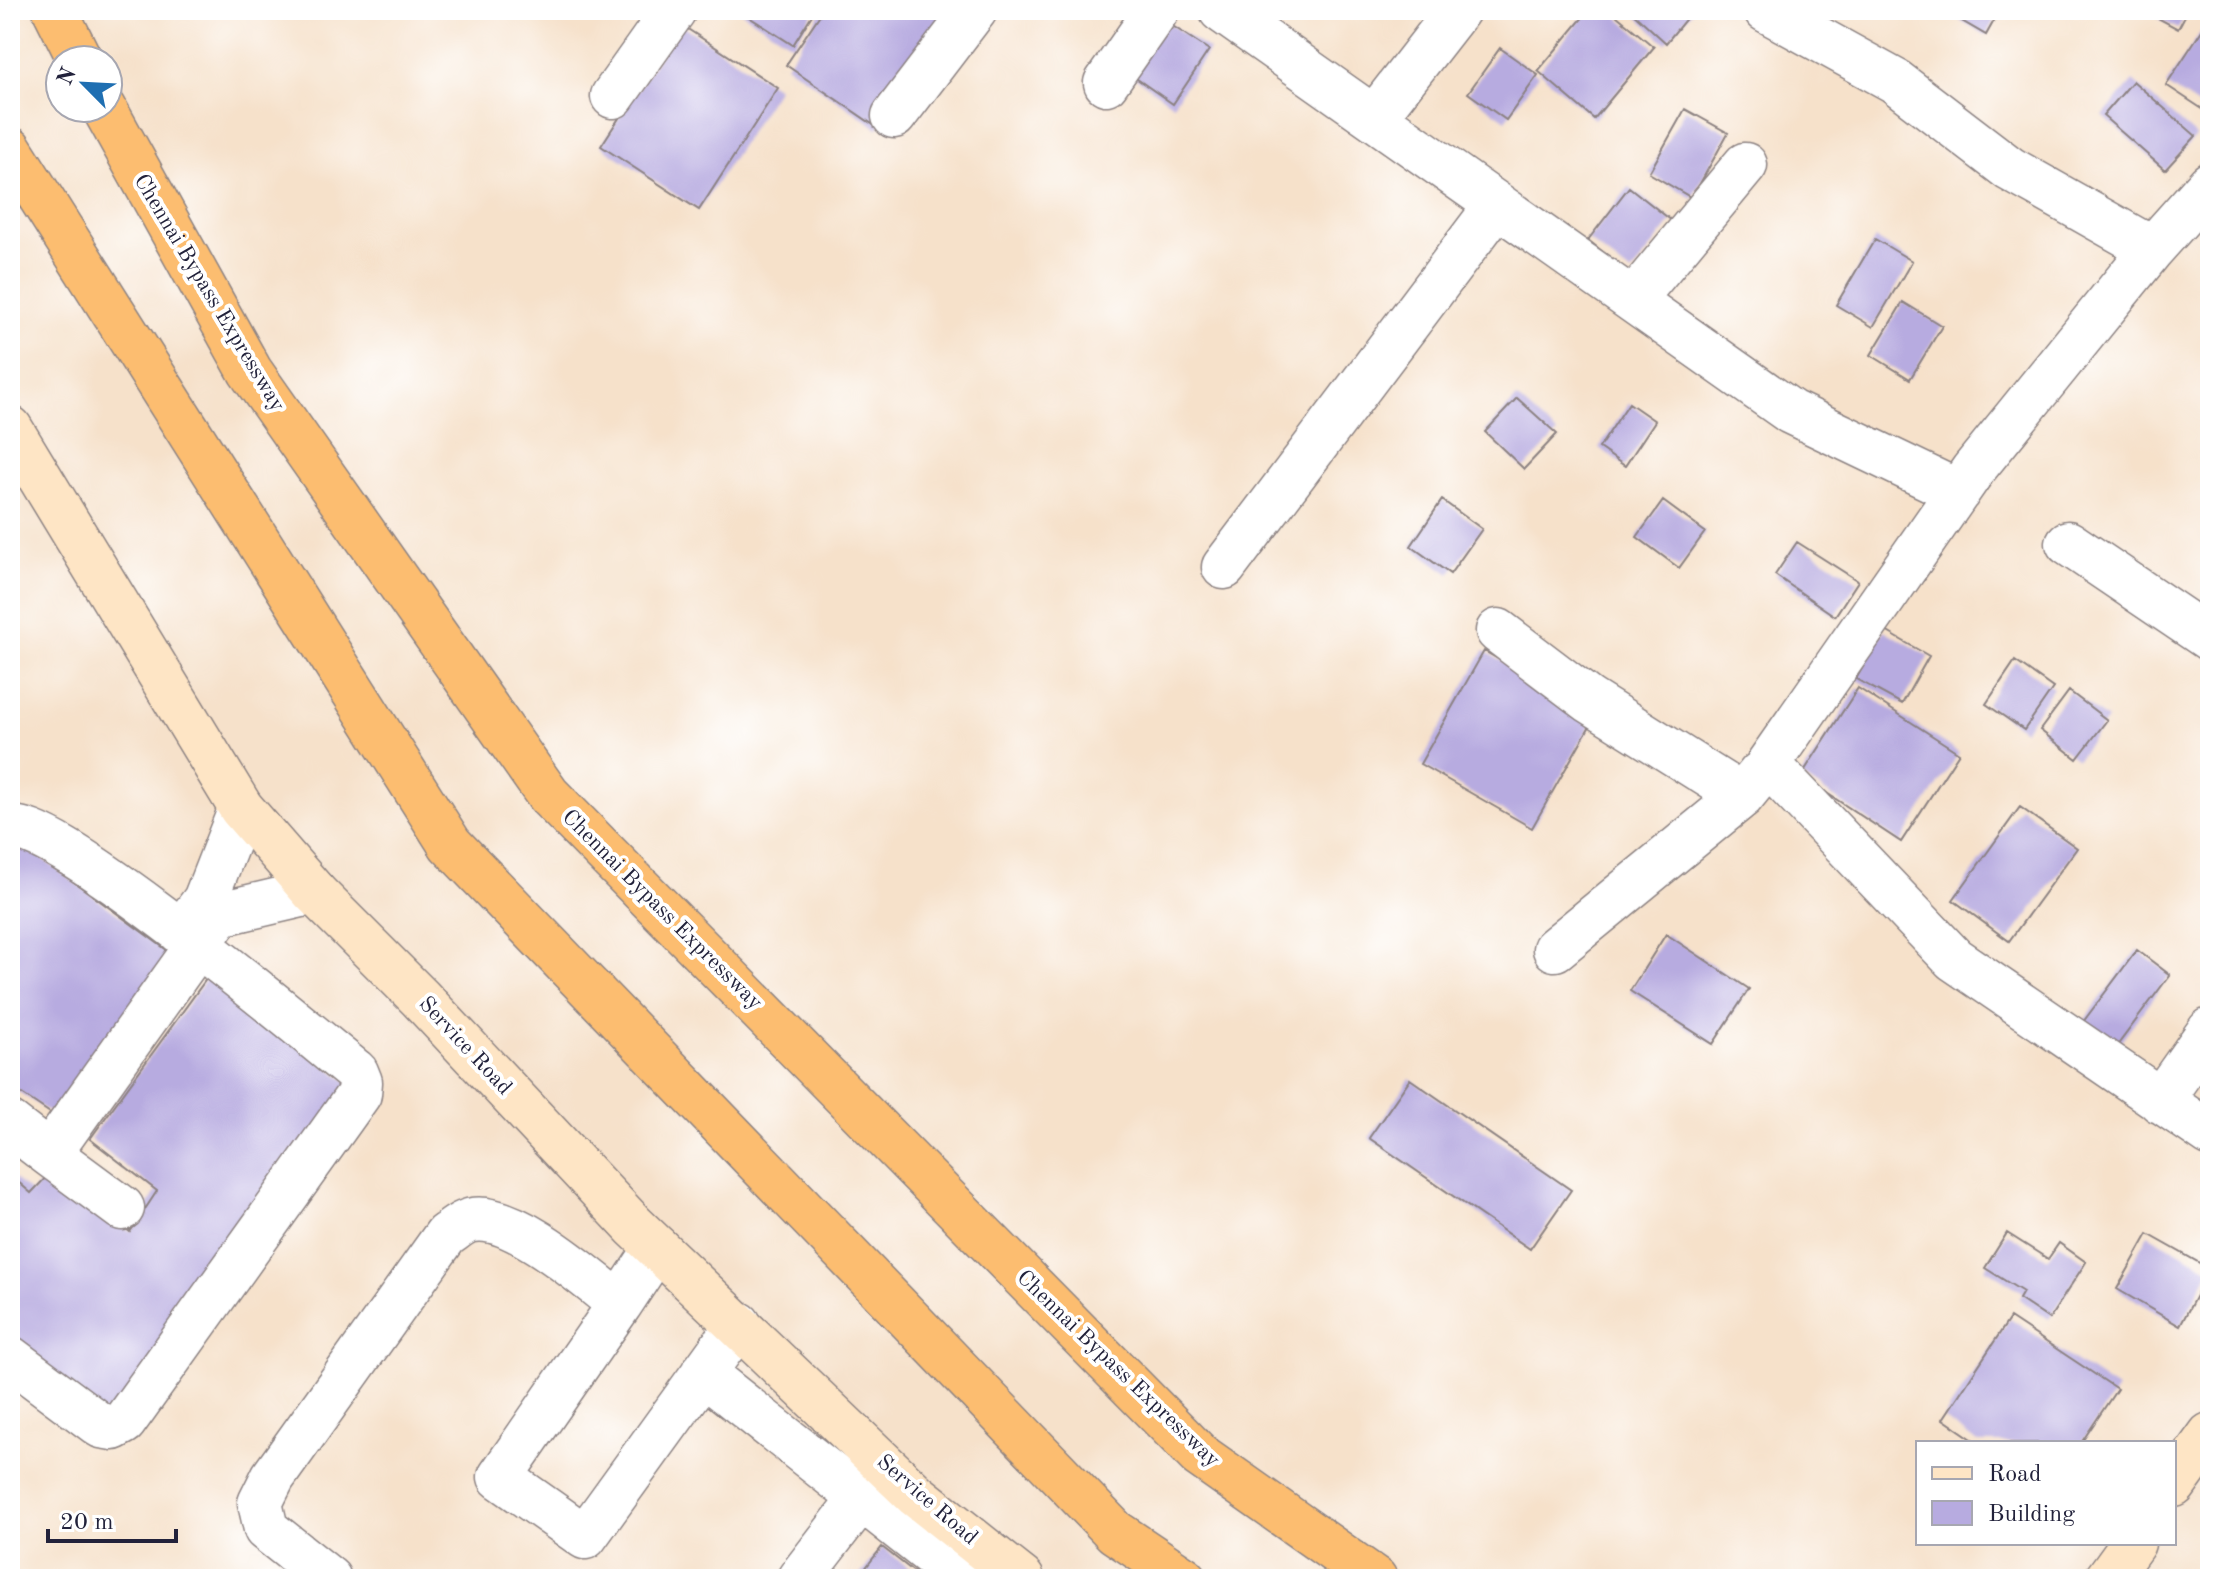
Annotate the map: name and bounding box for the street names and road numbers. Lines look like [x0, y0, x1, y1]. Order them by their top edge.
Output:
street label: Chennai Bypass Expressway [129, 170, 289, 416]
street label: Chennai Bypass Expressway [558, 806, 766, 1014]
street label: Service Road [414, 993, 516, 1099]
street label: Chennai Bypass Expressway [1012, 1266, 1224, 1472]
street label: Service Road [873, 1451, 981, 1549]

